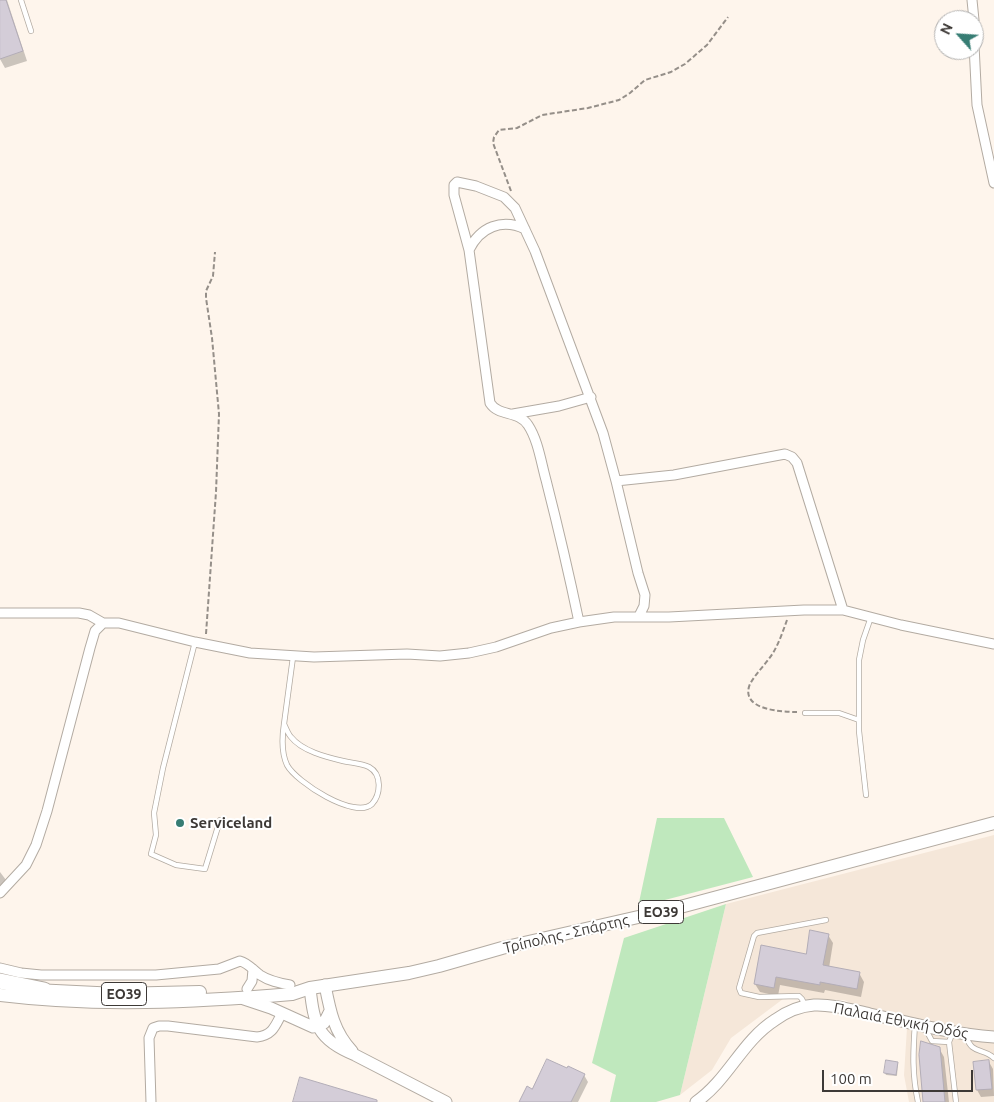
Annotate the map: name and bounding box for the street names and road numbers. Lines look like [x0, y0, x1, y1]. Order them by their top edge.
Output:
road number: ΕΟ39 [638, 900, 684, 924]
street label: Τρίπολης - Σπάρτης [502, 911, 630, 957]
road number: ΕΟ39 [102, 982, 146, 1006]
street label: Παλαιά Εθνική Οδός [832, 999, 970, 1043]

